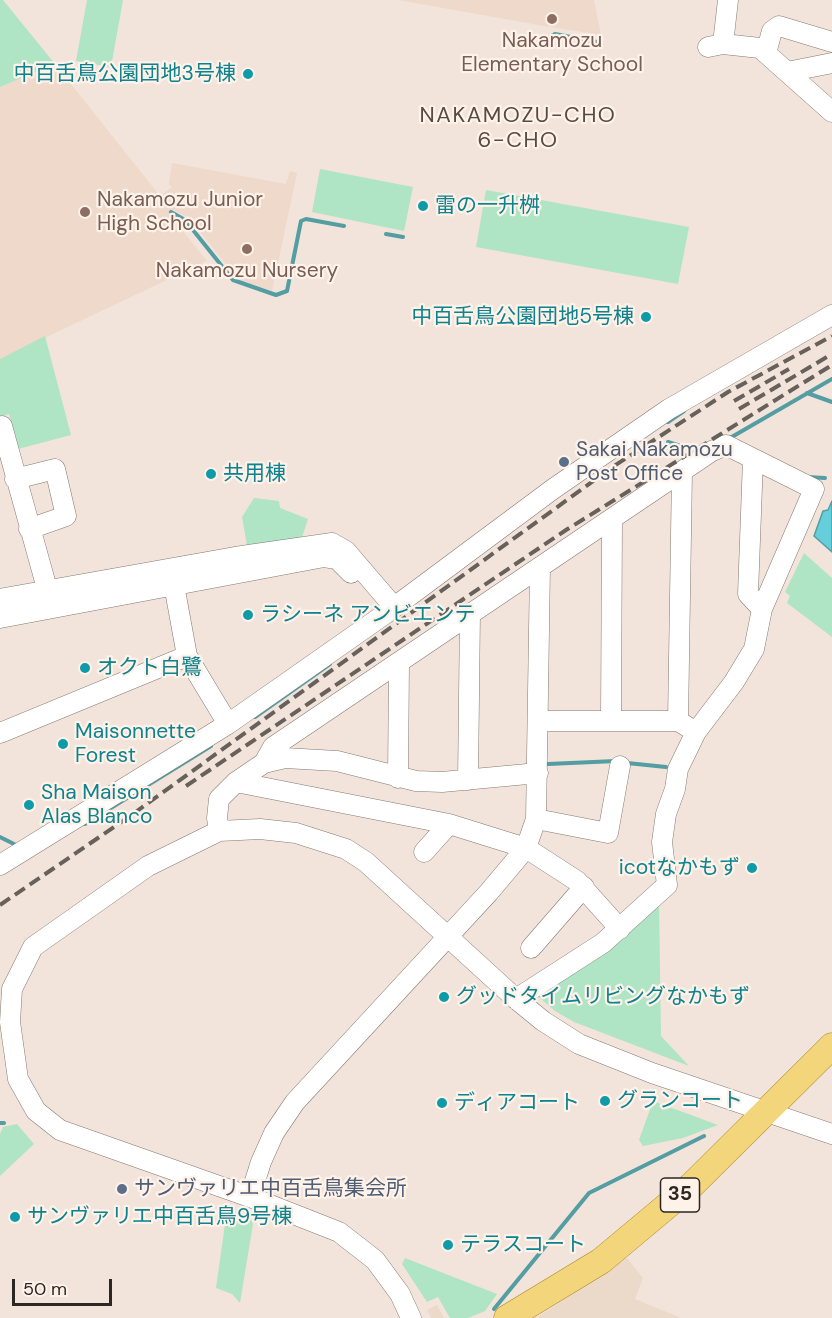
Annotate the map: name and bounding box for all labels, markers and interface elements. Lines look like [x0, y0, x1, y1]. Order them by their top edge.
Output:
marker: Nakamozu Elementary School [545, 12, 559, 26]
place label: Nakamozu Elementary School [461, 28, 643, 78]
place label: 中百舌鳥公園団地3号棟 [14, 61, 236, 87]
marker: 中百舌鳥公園団地3号棟 [241, 67, 255, 81]
district label: NAKAMOZU-CHO 6-CHO [420, 103, 616, 154]
place label: Nakamozu Junior High School [97, 187, 263, 237]
place label: 雷の一升桝 [435, 193, 540, 219]
marker: 雷の一升桝 [416, 199, 430, 213]
marker: Nakamozu Junior High School [78, 205, 92, 219]
marker: Nakamozu Nursery [240, 242, 254, 256]
place label: Nakamozu Nursery [156, 258, 338, 284]
place label: 中百舌鳥公園団地5号棟 [411, 304, 634, 330]
marker: 中百舌鳥公園団地5号棟 [639, 310, 653, 324]
place label: Sakai Nakamozu Post Office [576, 437, 733, 487]
marker: Sakai Nakamozu Post Office [557, 455, 571, 469]
place label: 共用棟 [223, 461, 286, 487]
marker: 共用棟 [204, 467, 218, 481]
place label: ラシーネ アンビエンテ [260, 602, 476, 628]
marker: ラシーネ アンビエンテ [241, 608, 255, 622]
place label: オクト白鷺 [97, 655, 202, 681]
marker: オクト白鷺 [78, 661, 92, 675]
place label: Maisonnette Forest [75, 719, 196, 769]
marker: Maisonnette Forest [56, 737, 70, 751]
place label: Sha Maison Alas Blanco [41, 780, 152, 830]
marker: Sha Maison Alas Blanco [22, 798, 36, 812]
place label: icotなかもず [619, 855, 740, 881]
marker: icotなかもず [745, 861, 759, 875]
place label: グッドタイムリビングなかもず [456, 984, 750, 1010]
marker: グッドタイムリビングなかもず [437, 990, 451, 1004]
place label: グランコート [617, 1088, 743, 1114]
place label: ディアコート [454, 1090, 580, 1116]
marker: グランコート [598, 1094, 612, 1108]
marker: ディアコート [435, 1096, 449, 1110]
place label: サンヴァリエ中百舌鳥集会所 [134, 1176, 407, 1202]
road number: 35 [660, 1178, 700, 1212]
marker: サンヴァリエ中百舌鳥集会所 [115, 1182, 129, 1196]
place label: サンヴァリエ中百舌鳥9号棟 [27, 1204, 292, 1230]
marker: サンヴァリエ中百舌鳥9号棟 [8, 1210, 22, 1224]
place label: テラスコート [460, 1232, 586, 1258]
marker: テラスコート [441, 1238, 455, 1252]
scale bar [15, 1267, 116, 1305]
text: 50 m [23, 1277, 67, 1301]

